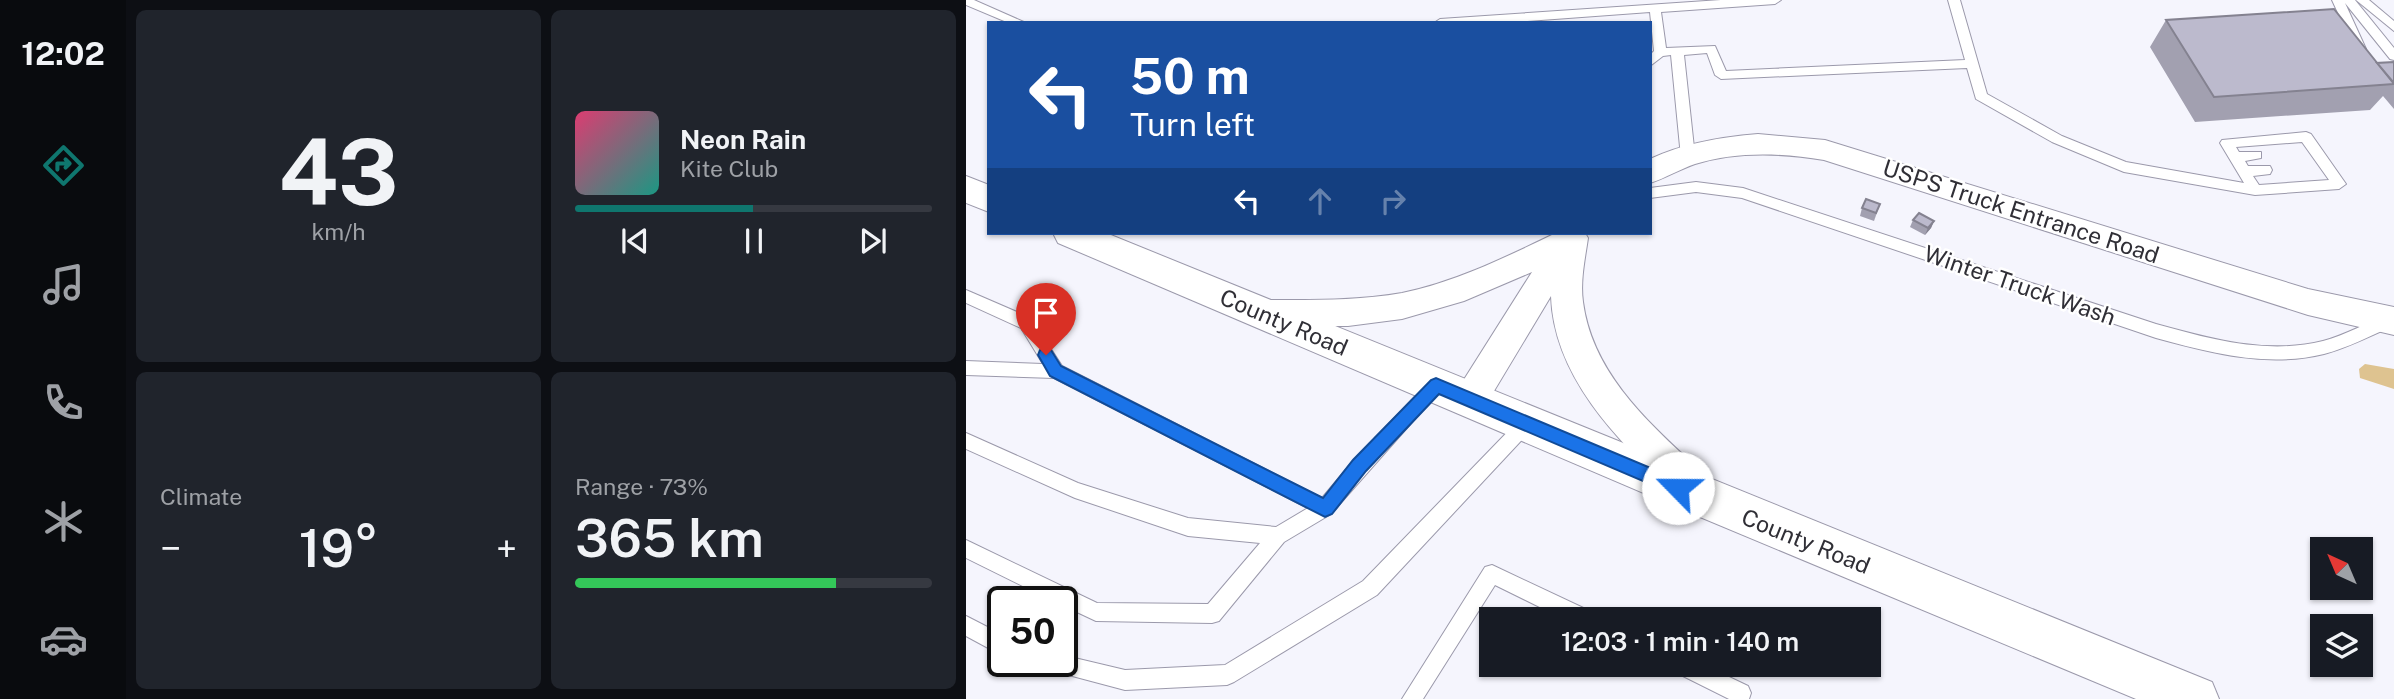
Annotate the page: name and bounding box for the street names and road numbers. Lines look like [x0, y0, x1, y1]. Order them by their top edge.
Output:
street label: USPS Truck Entrance Road [1879, 153, 2163, 269]
street label: Winter Truck Wash [1921, 240, 2119, 330]
street label: County Road [1216, 283, 1352, 361]
street label: County Road [1738, 503, 1874, 579]

